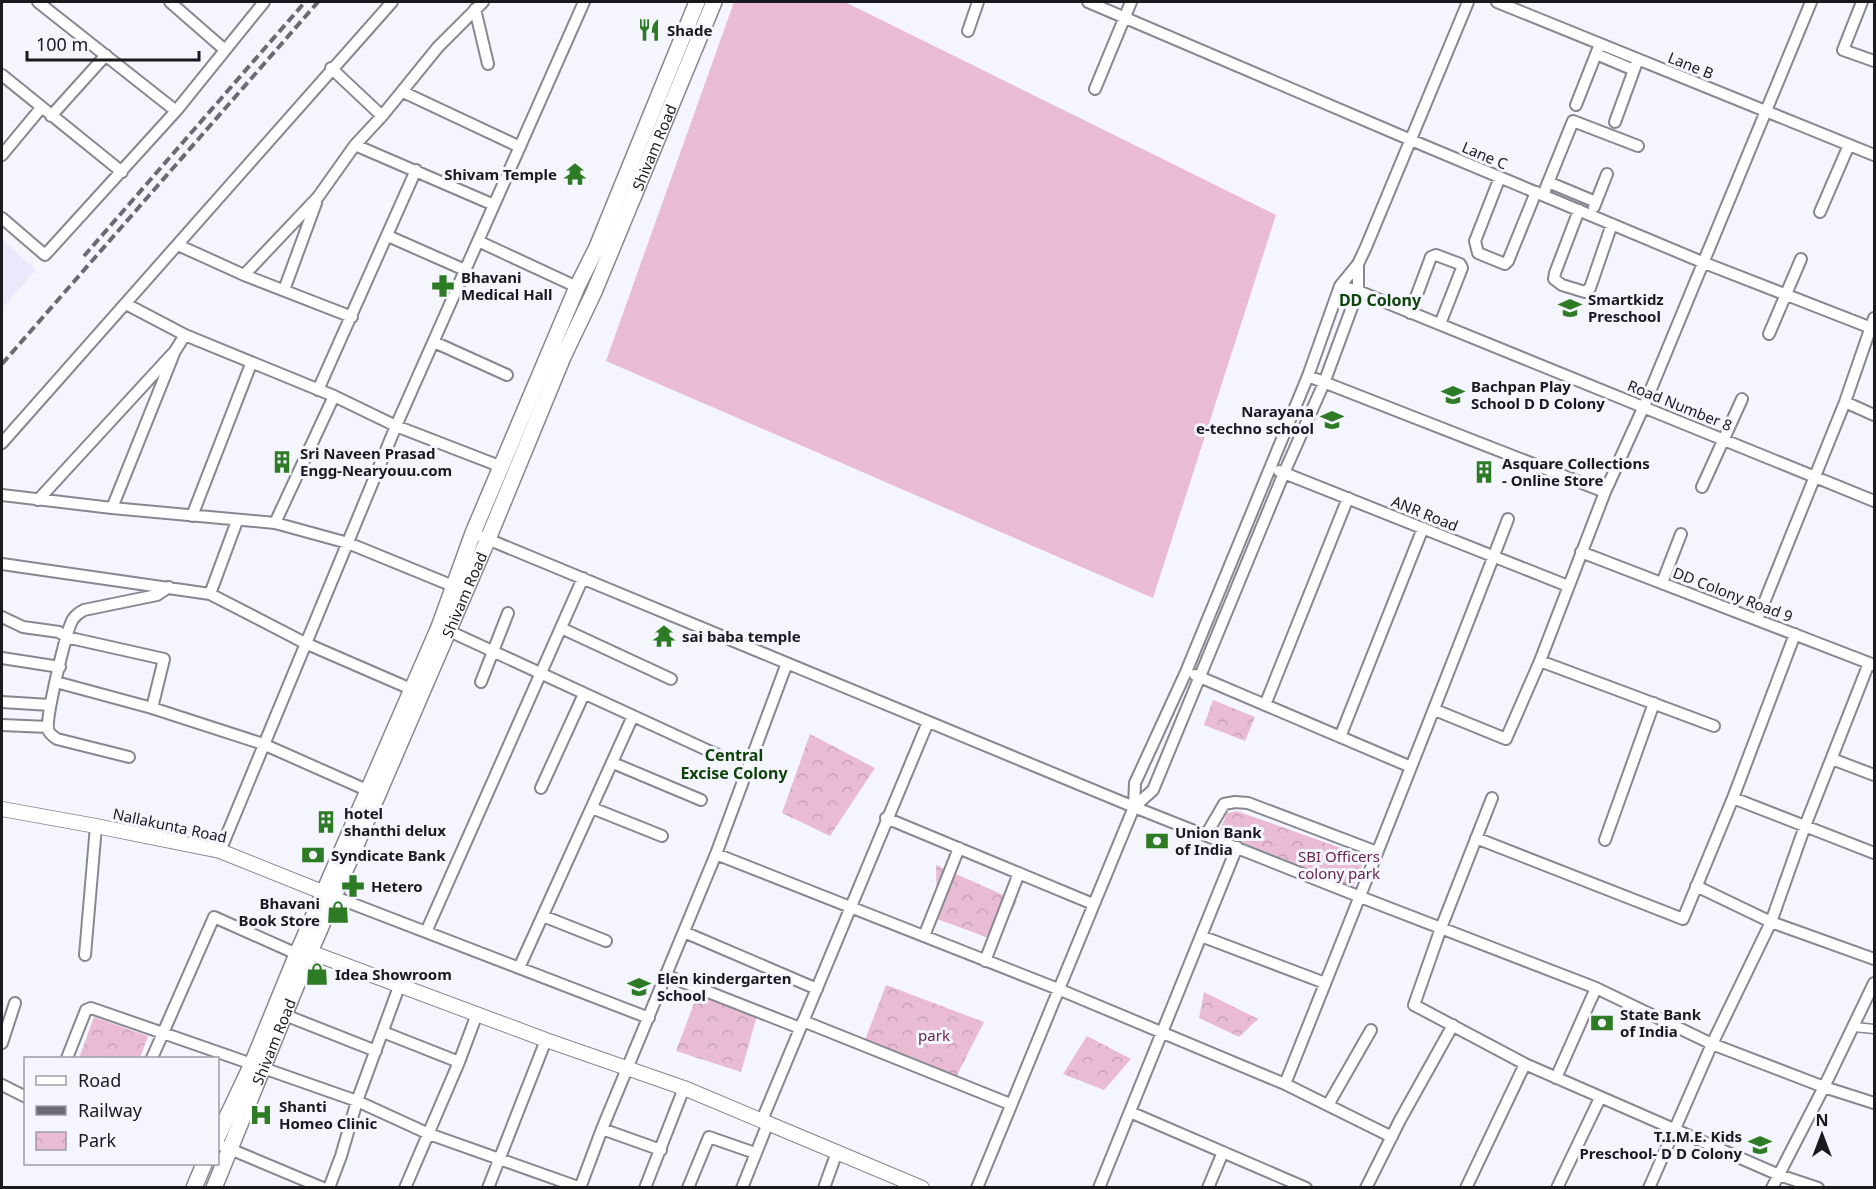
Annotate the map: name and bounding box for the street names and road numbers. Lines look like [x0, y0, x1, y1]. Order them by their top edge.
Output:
street label: Lane B [1665, 47, 1717, 83]
street label: Shivam Road [627, 101, 681, 193]
street label: Lane C [1459, 137, 1511, 174]
street label: Road Number 8 [1625, 375, 1735, 435]
street label: ANR Road [1389, 491, 1461, 535]
street label: Shivam Road [437, 549, 491, 641]
street label: DD Colony Road 9 [1670, 562, 1796, 626]
street label: Nallakunta Road [111, 803, 229, 847]
street label: Shivam Road [247, 996, 300, 1088]

